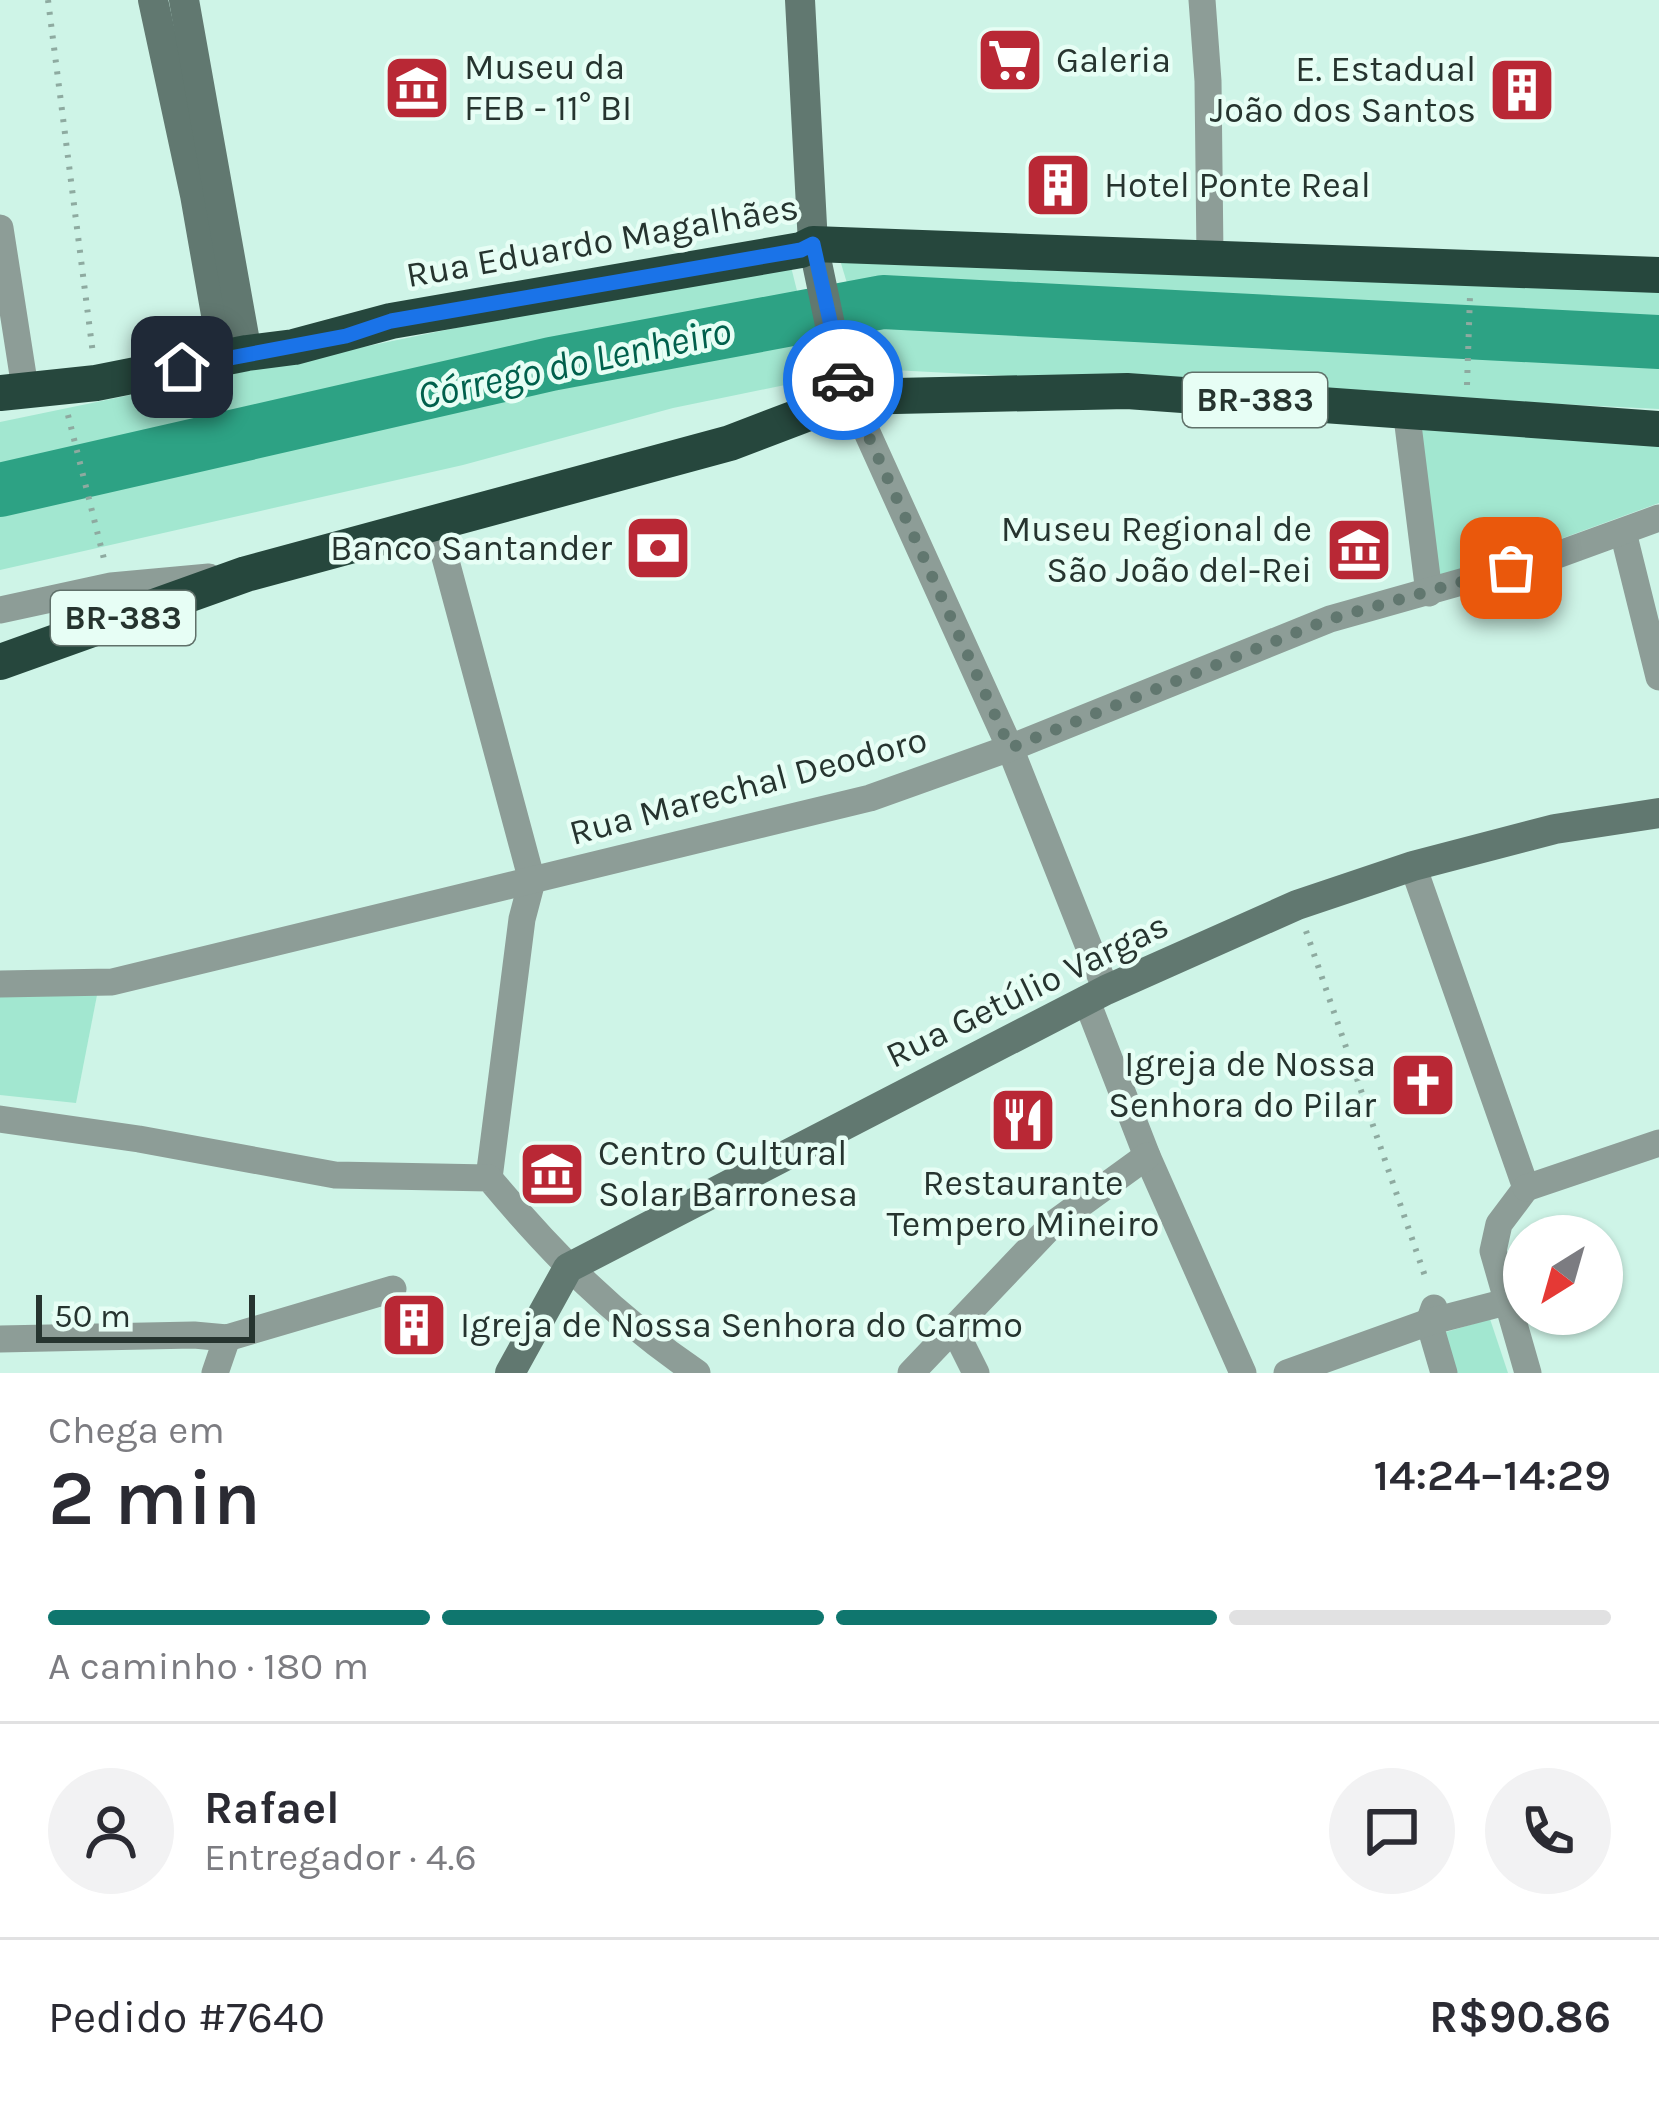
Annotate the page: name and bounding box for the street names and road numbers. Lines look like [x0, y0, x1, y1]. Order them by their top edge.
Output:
street label: Rua Eduardo Magalhães [403, 186, 801, 296]
road number: BR-383 [1183, 373, 1327, 427]
road number: BR-383 [51, 591, 195, 645]
street label: Rua Marechal Deodoro [565, 718, 931, 854]
street label: Rua Getúlio Vargas [879, 903, 1175, 1077]

